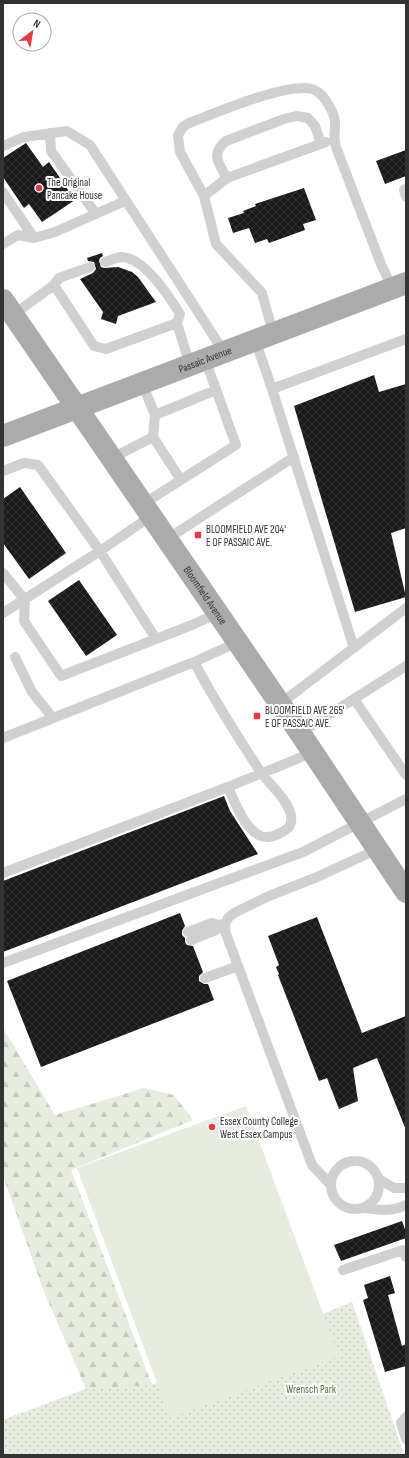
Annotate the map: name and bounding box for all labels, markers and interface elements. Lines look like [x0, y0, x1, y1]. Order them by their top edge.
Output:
north arrow [12, 12, 52, 52]
text: N [31, 17, 43, 31]
place label: The Original Pancake House [47, 176, 102, 202]
marker: The Original Pancake House [34, 183, 44, 193]
street label: Passaic Avenue [177, 343, 233, 375]
place label: BLOOMFIELD AVE 204' E OF PASSAIC AVE. [206, 523, 286, 549]
marker: BLOOMFIELD AVE 204' E OF PASSAIC AVE. [193, 530, 203, 540]
street label: Bloomfield Avenue [181, 564, 230, 627]
place label: BLOOMFIELD AVE 265' E OF PASSAIC AVE. [265, 704, 345, 730]
marker: BLOOMFIELD AVE 265' E OF PASSAIC AVE. [252, 711, 262, 721]
place label: Essex County College West Essex Campus [220, 1115, 298, 1141]
marker: Essex County College West Essex Campus [207, 1122, 217, 1132]
park label: Wrensch Park [286, 1383, 337, 1396]

